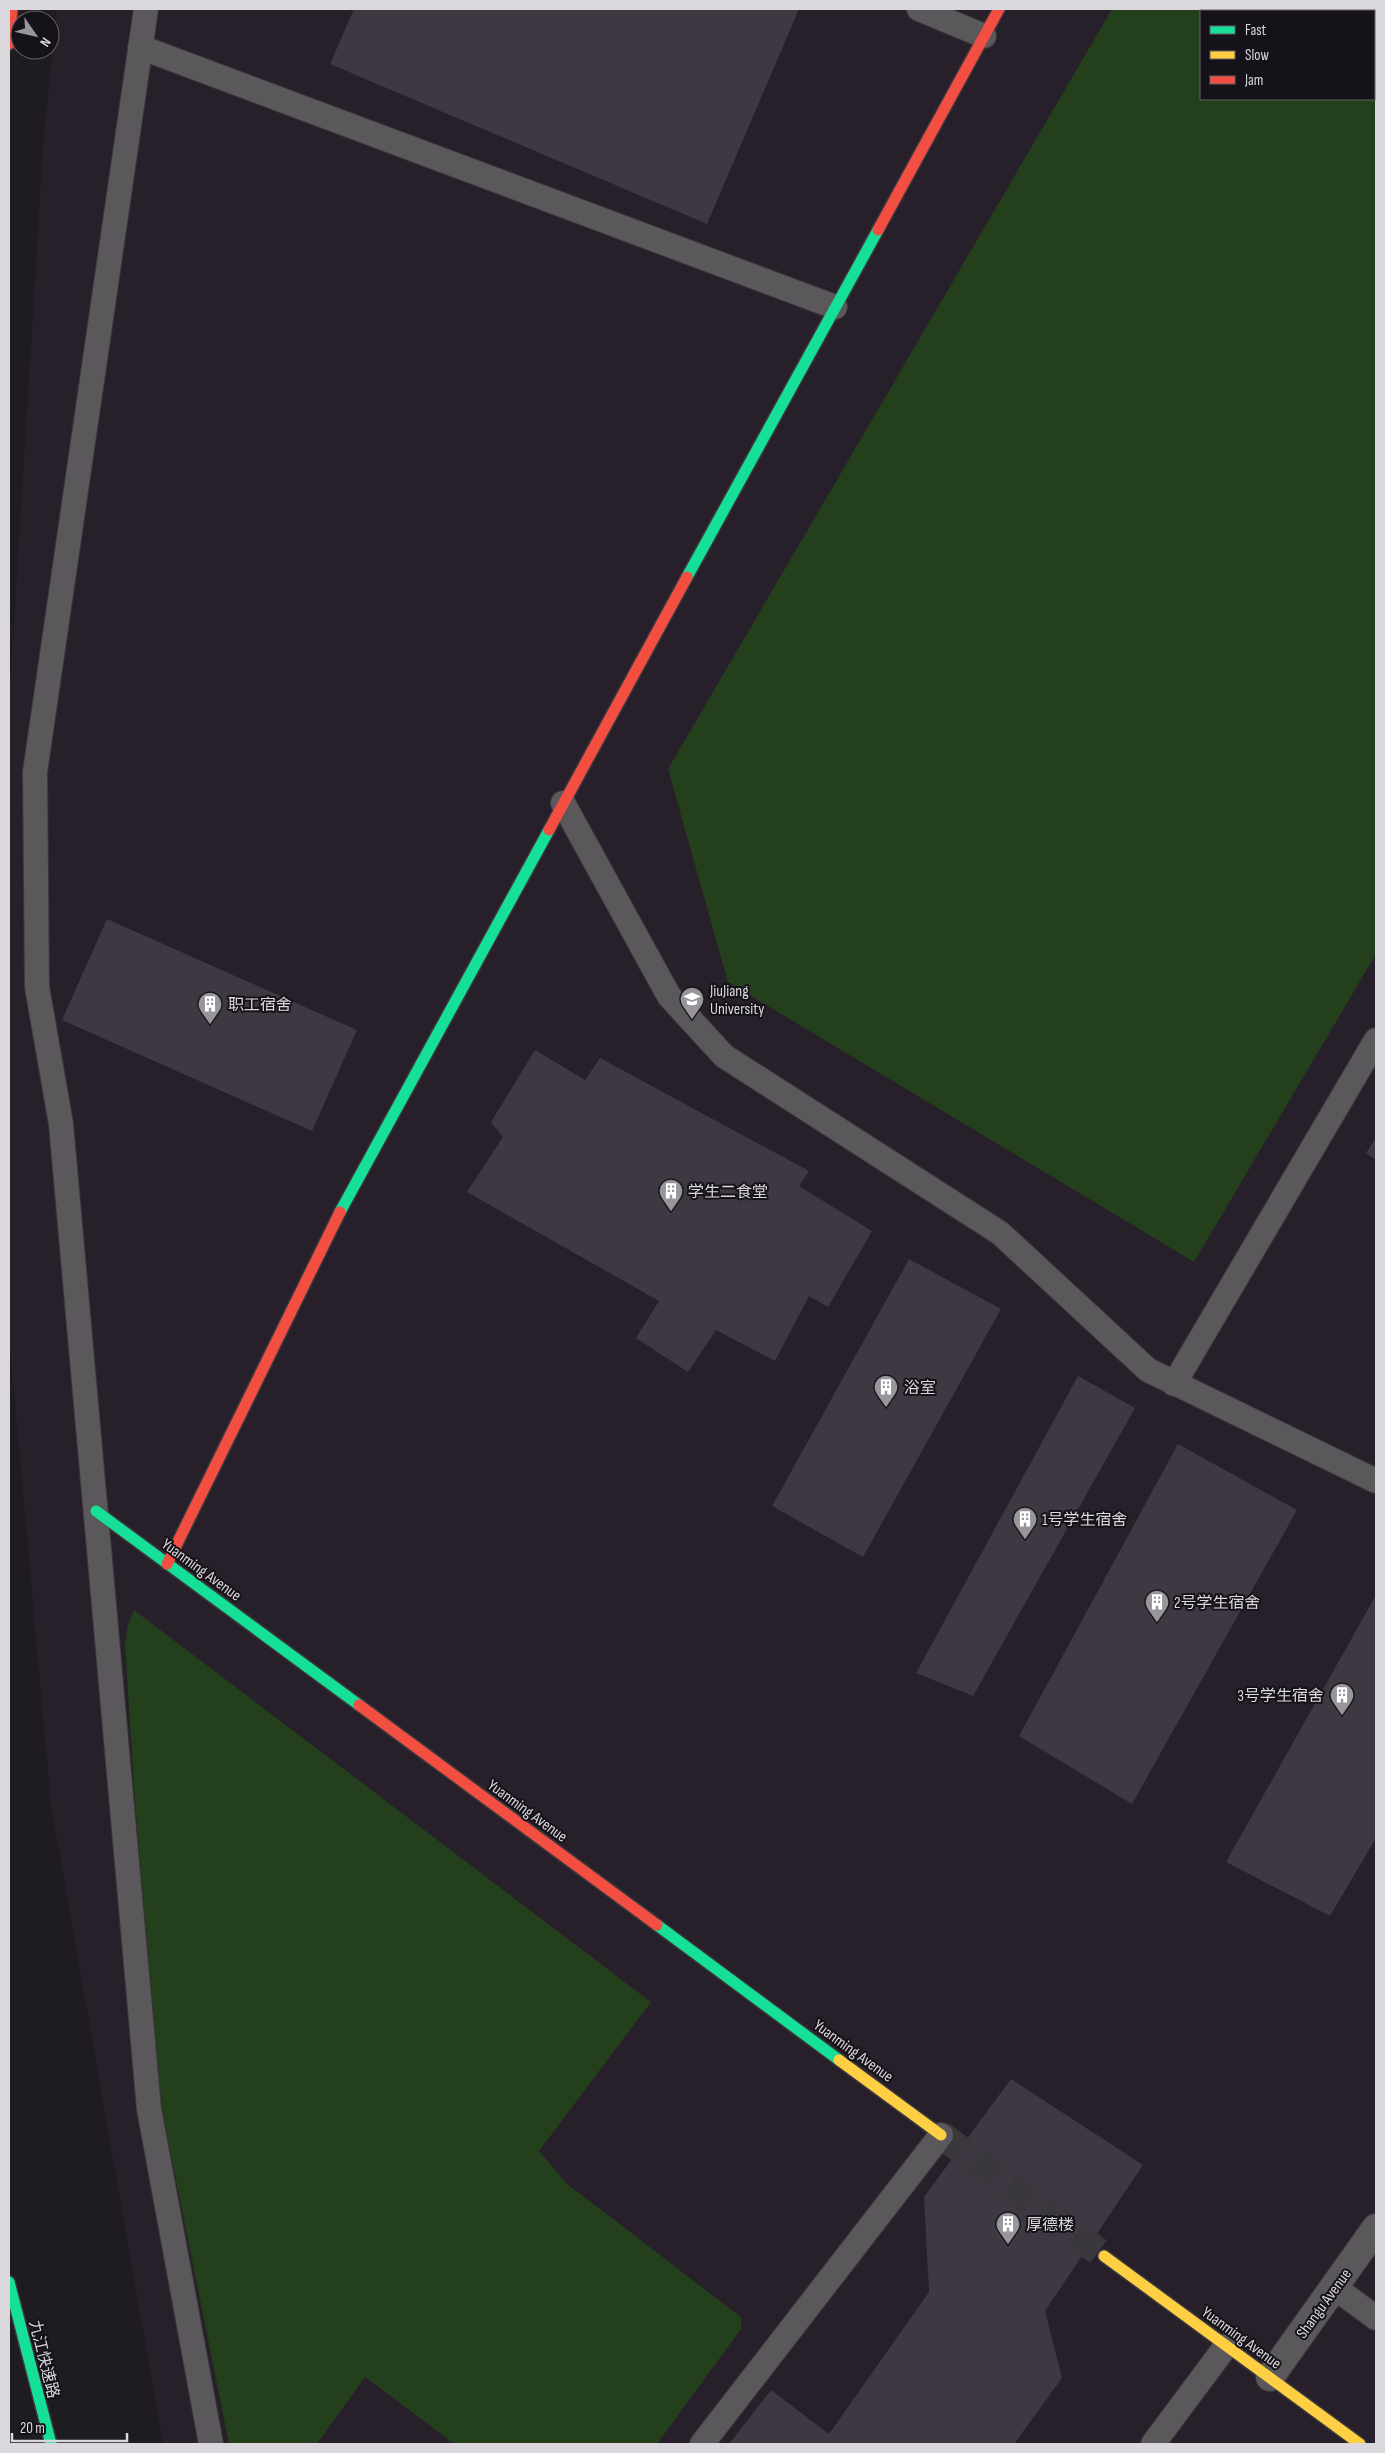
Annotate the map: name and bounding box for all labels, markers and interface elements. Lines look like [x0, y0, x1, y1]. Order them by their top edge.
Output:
north arrow [10, 10, 60, 60]
legend [1200, 10, 1375, 100]
text: Fast [1245, 21, 1267, 40]
text: N [36, 34, 55, 50]
text: Slow [1245, 46, 1269, 65]
text: Jam [1244, 71, 1263, 90]
place label: JiuJiang University [709, 982, 764, 1019]
school or university icon: JiuJiang University [679, 986, 705, 1020]
building icon: 职工宿舍 [197, 991, 223, 1025]
place label: 职工宿舍 [228, 996, 292, 1015]
building icon: 学生二食堂 [658, 1178, 684, 1212]
place label: 学生二食堂 [688, 1183, 768, 1202]
building icon: 浴室 [873, 1374, 899, 1408]
place label: 浴室 [904, 1379, 936, 1398]
building icon: 1号学生宿舍 [1012, 1506, 1038, 1540]
place label: 1号学生宿舍 [1042, 1511, 1128, 1530]
street label: Yuanming Avenue [158, 1535, 245, 1605]
building icon: 2号学生宿舍 [1144, 1589, 1170, 1623]
place label: 2号学生宿舍 [1174, 1594, 1261, 1613]
building icon: 3号学生宿舍 [1329, 1682, 1355, 1716]
place label: 3号学生宿舍 [1237, 1687, 1324, 1706]
street label: Yuanming Avenue [484, 1776, 571, 1846]
street label: Yuanming Avenue [810, 2016, 897, 2086]
building icon: 厚德楼 [995, 2211, 1021, 2245]
place label: 厚德楼 [1026, 2216, 1074, 2235]
street label: Shangu Avenue [1293, 2265, 1356, 2342]
street label: Yuanming Avenue [1198, 2303, 1285, 2373]
street label: 九江快速路 [25, 2318, 62, 2400]
scale bar [12, 2410, 128, 2442]
text: 20 m [20, 2419, 45, 2438]

